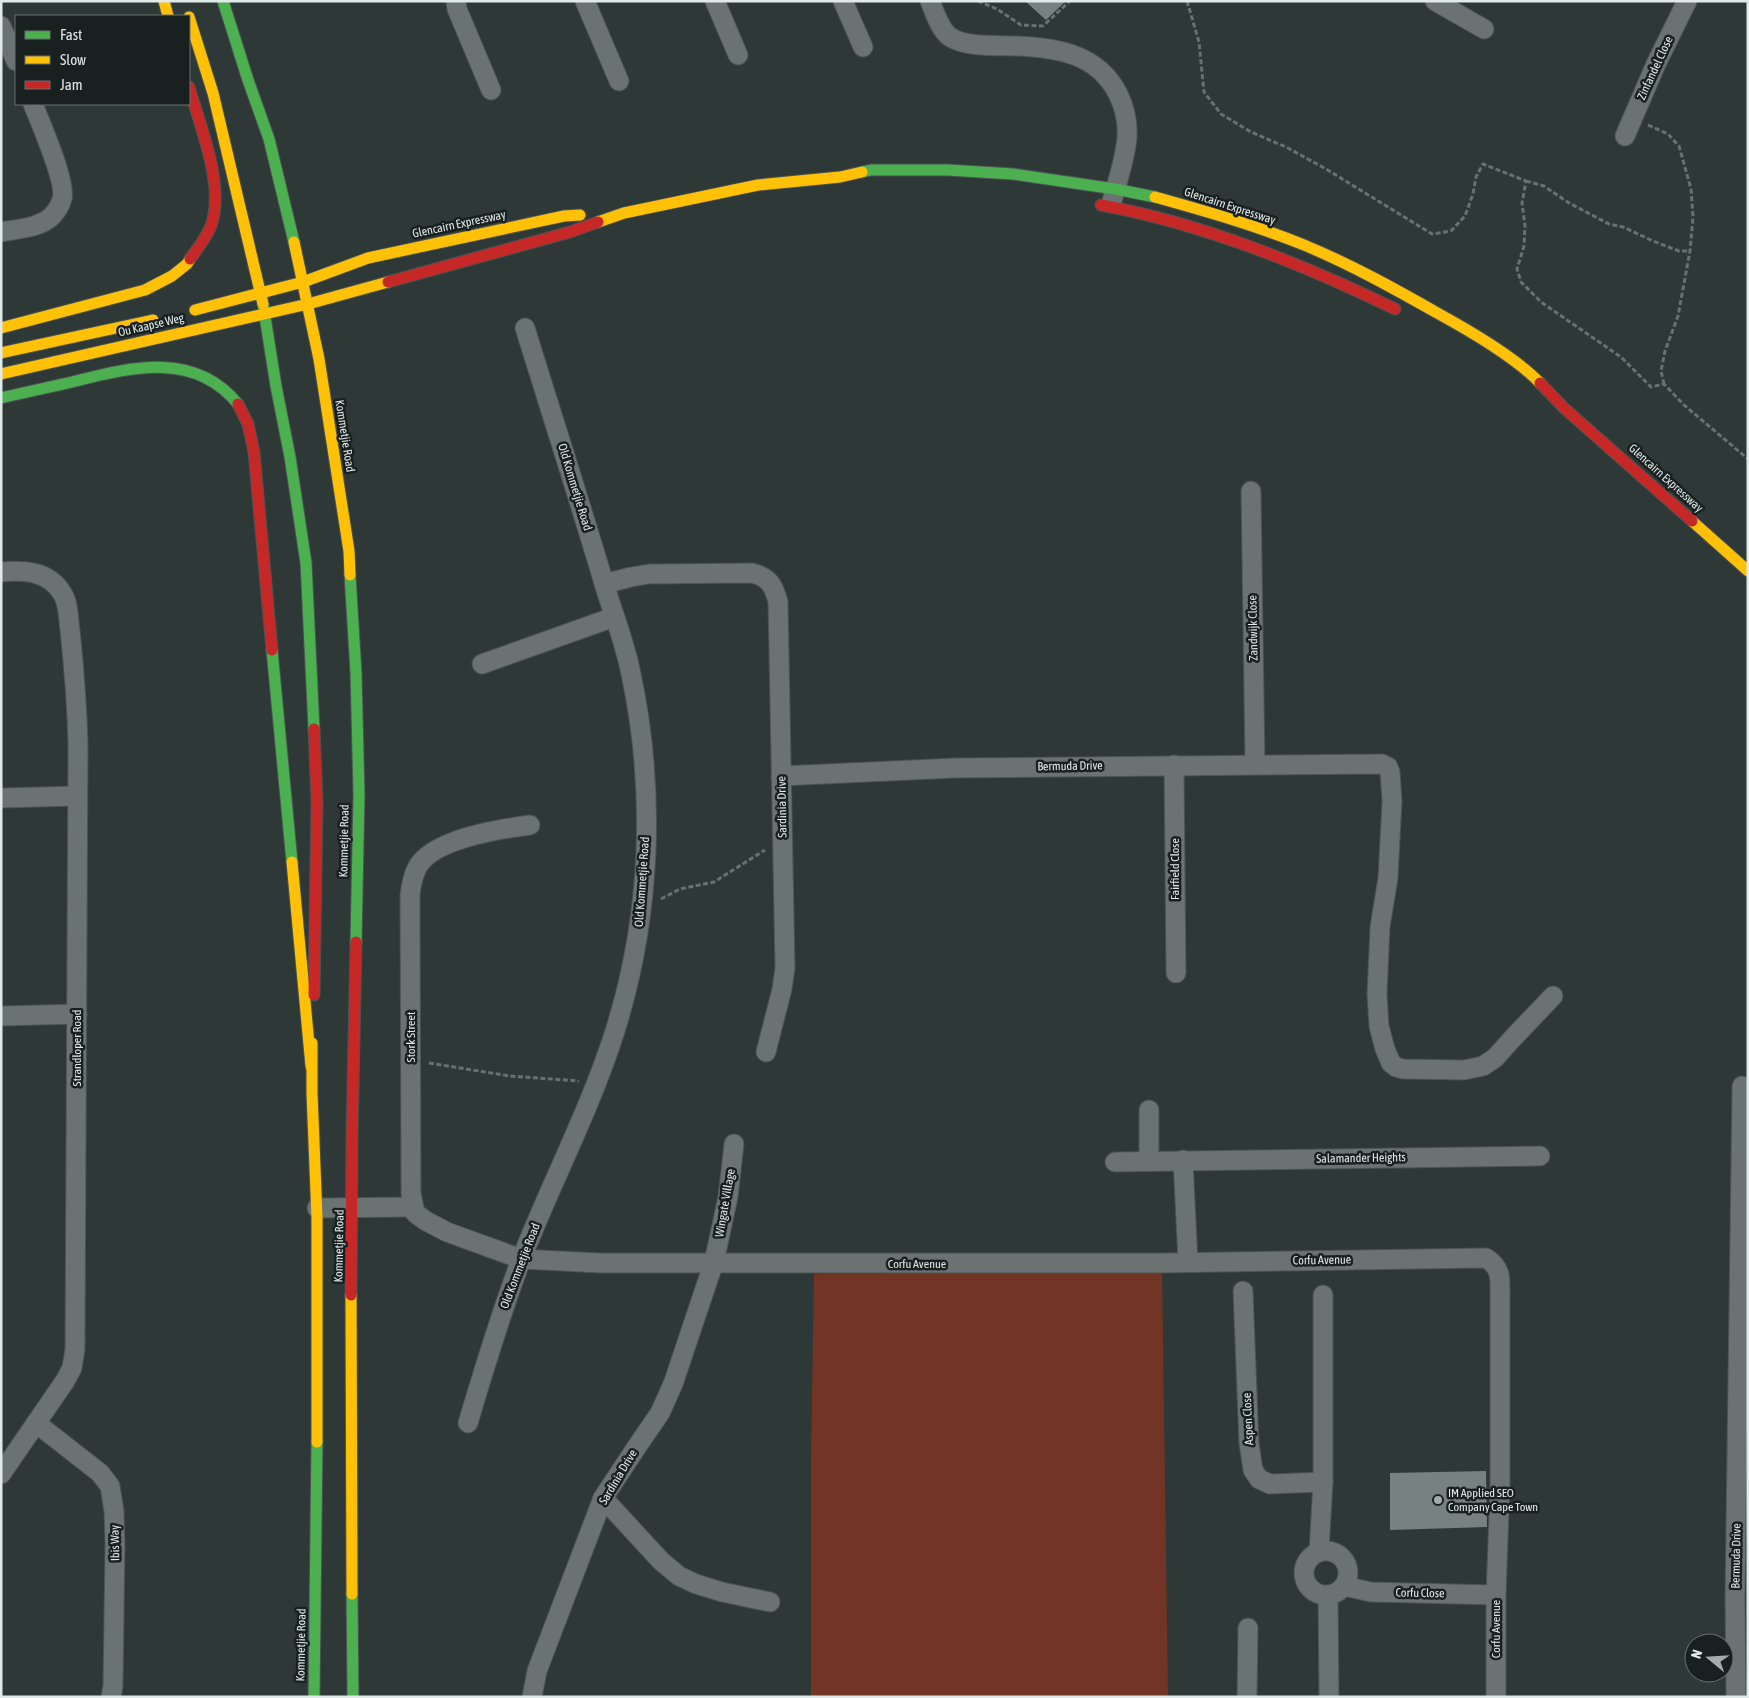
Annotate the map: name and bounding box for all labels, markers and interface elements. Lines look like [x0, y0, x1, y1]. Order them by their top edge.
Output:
legend [15, 15, 190, 105]
text: Fast [60, 26, 82, 43]
street label: Zinfandel Close [1634, 34, 1676, 102]
text: Slow [60, 51, 86, 68]
text: Jam [60, 76, 83, 93]
street label: Glencairn Expressway [1183, 185, 1277, 227]
street label: Glencairn Expressway [411, 207, 507, 241]
street label: Ou Kaapse Weg [117, 310, 186, 339]
street label: Kommetjie Road [332, 399, 358, 473]
street label: Glencairn Expressway [1626, 441, 1706, 515]
street label: Old Kommetjie Road [555, 442, 595, 532]
street label: Zandwijk Close [1245, 595, 1261, 661]
street label: Bermuda Drive [1037, 758, 1103, 774]
street label: Sardinia Drive [774, 776, 790, 838]
street label: Kommetjie Road [336, 804, 352, 878]
street label: Old Kommetjie Road [632, 836, 652, 928]
street label: Fairfield Close [1168, 838, 1182, 900]
street label: Strandloper Road [70, 1010, 84, 1086]
street label: Stork Street [404, 1011, 418, 1062]
street label: Salamander Heights [1316, 1150, 1406, 1166]
street label: Wingate Village [712, 1168, 738, 1238]
street label: Kommetjie Road [331, 1209, 347, 1283]
street label: Old Kommetjie Road [497, 1221, 543, 1311]
street label: Corfu Avenue [1293, 1252, 1351, 1268]
street label: Corfu Avenue [888, 1257, 946, 1271]
street label: Aspen Close [1240, 1392, 1256, 1446]
street label: Sardinia Drive [596, 1447, 640, 1507]
place label: IM Applied SEO Company Cape Town [1448, 1486, 1538, 1514]
marker: IM Applied SEO Company Cape Town [1432, 1494, 1444, 1506]
street label: Bermuda Drive [1728, 1523, 1744, 1589]
street label: Ibis Way [108, 1525, 122, 1561]
street label: Corfu Close [1395, 1586, 1445, 1600]
street label: Corfu Avenue [1489, 1600, 1503, 1658]
street label: Kommetjie Road [293, 1608, 309, 1682]
north arrow [1684, 1633, 1734, 1683]
text: N [1688, 1648, 1706, 1660]

